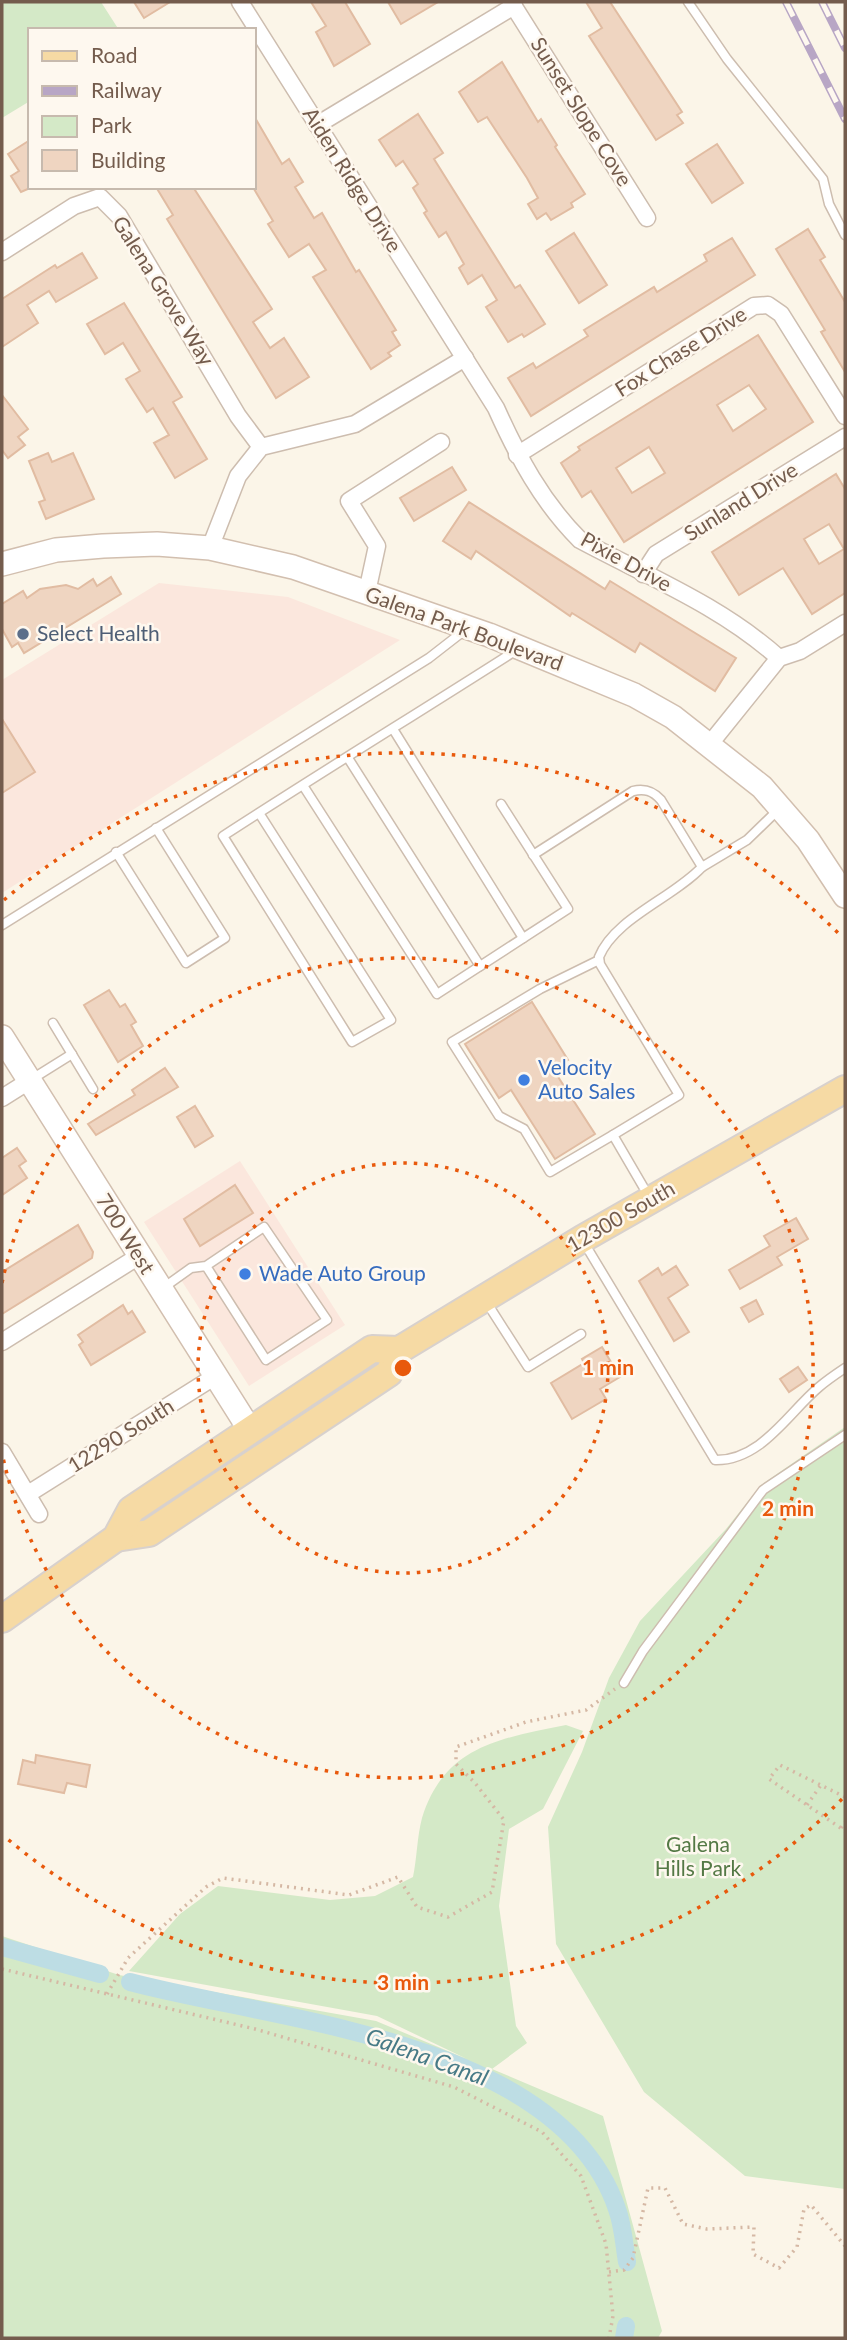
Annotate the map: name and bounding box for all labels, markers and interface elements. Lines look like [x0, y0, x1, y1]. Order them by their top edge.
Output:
legend [28, 28, 256, 189]
street label: Sunset Slope Cove [526, 32, 638, 190]
text: Road [91, 42, 138, 67]
text: Railway [91, 77, 162, 102]
street label: Aiden Ridge Drive [299, 102, 408, 256]
text: Park [91, 112, 132, 137]
text: Building [91, 147, 166, 172]
street label: Galena Grove Way [108, 211, 220, 370]
street label: Fox Chase Drive [610, 300, 750, 401]
street label: Sunland Drive [679, 456, 801, 545]
street label: Pixie Drive [577, 526, 676, 596]
street label: Galena Park Boulevard [362, 580, 567, 675]
place label: Select Health [37, 620, 160, 645]
marker: Select Health [15, 626, 31, 642]
place label: Velocity Auto Sales [538, 1054, 635, 1103]
marker: Velocity Auto Sales [516, 1072, 532, 1088]
street label: 12300 South [562, 1175, 679, 1257]
street label: 700 West [92, 1188, 161, 1278]
place label: Wade Auto Group [259, 1260, 426, 1285]
marker: Wade Auto Group [237, 1266, 253, 1282]
text: 1 min [582, 1354, 634, 1379]
centre of rings [391, 1356, 415, 1380]
street label: 12290 South [62, 1392, 178, 1477]
text: 2 min [762, 1495, 814, 1520]
park label: Galena Hills Park [655, 1831, 741, 1880]
text: 3 min [377, 1969, 429, 1994]
water label: Galena Canal [362, 2021, 492, 2091]

